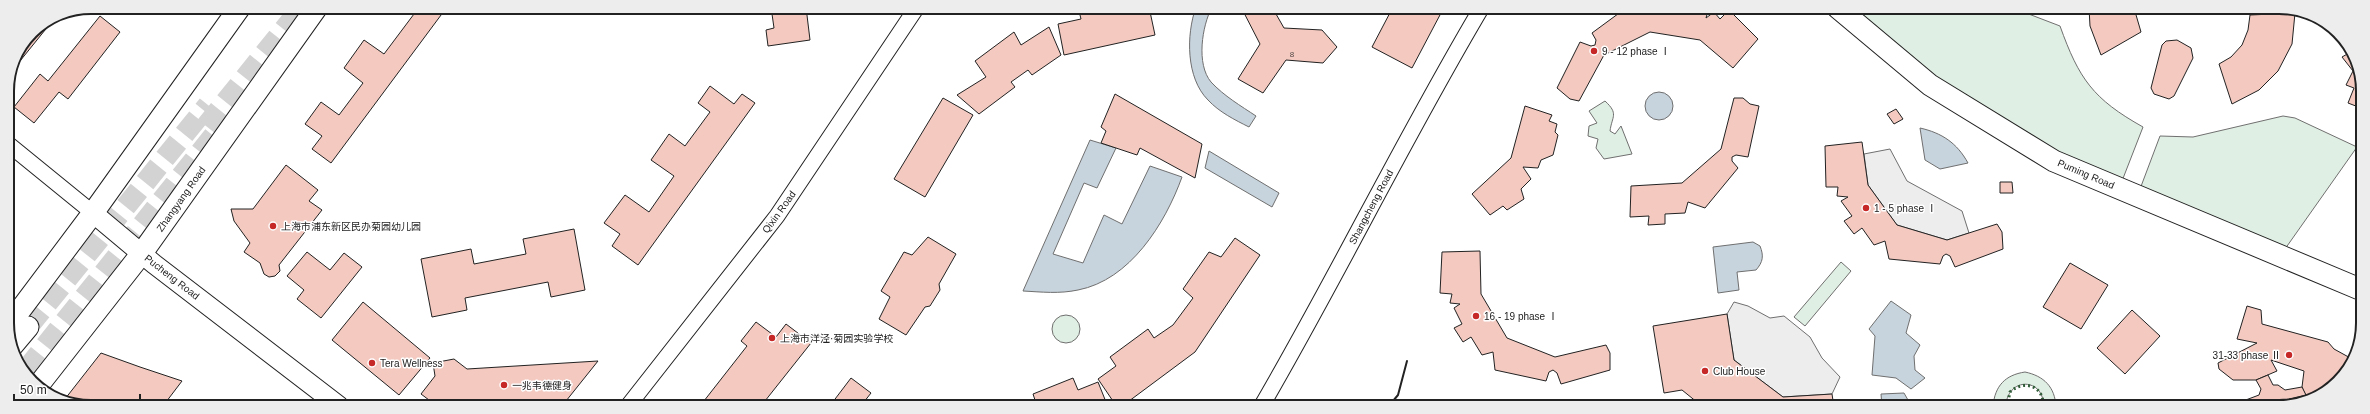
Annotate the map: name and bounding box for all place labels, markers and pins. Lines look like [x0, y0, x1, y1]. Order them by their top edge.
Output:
marker: 9 - 12 phase Ⅰ [1589, 46, 1599, 56]
place label: 9 - 12 phase Ⅰ [1602, 46, 1670, 57]
marker: 1 - 5 phase Ⅰ [1861, 203, 1871, 213]
place label: 1 - 5 phase Ⅰ [1874, 203, 1937, 214]
marker: 上海市浦东新区民办菊园幼儿园 [268, 221, 278, 231]
place label: 上海市浦东新区民办菊园幼儿园 [281, 221, 421, 232]
marker: 16 - 19 phase Ⅰ [1471, 311, 1481, 321]
place label: 16 - 19 phase Ⅰ [1484, 311, 1558, 322]
marker: 上海市洋泾·菊园实验学校 [767, 333, 777, 343]
place label: 上海市洋泾·菊园实验学校 [780, 333, 893, 344]
place label: 31-33 phase Ⅱ [2213, 350, 2281, 361]
marker: 31-33 phase Ⅱ [2284, 350, 2294, 360]
marker: Tera Wellness [367, 358, 377, 368]
place label: Tera Wellness [380, 358, 443, 369]
marker: Club House [1700, 366, 1710, 376]
place label: Club House [1713, 366, 1766, 377]
marker: 一兆韦德健身 [499, 380, 509, 390]
place label: 一兆韦德健身 [512, 380, 572, 391]

